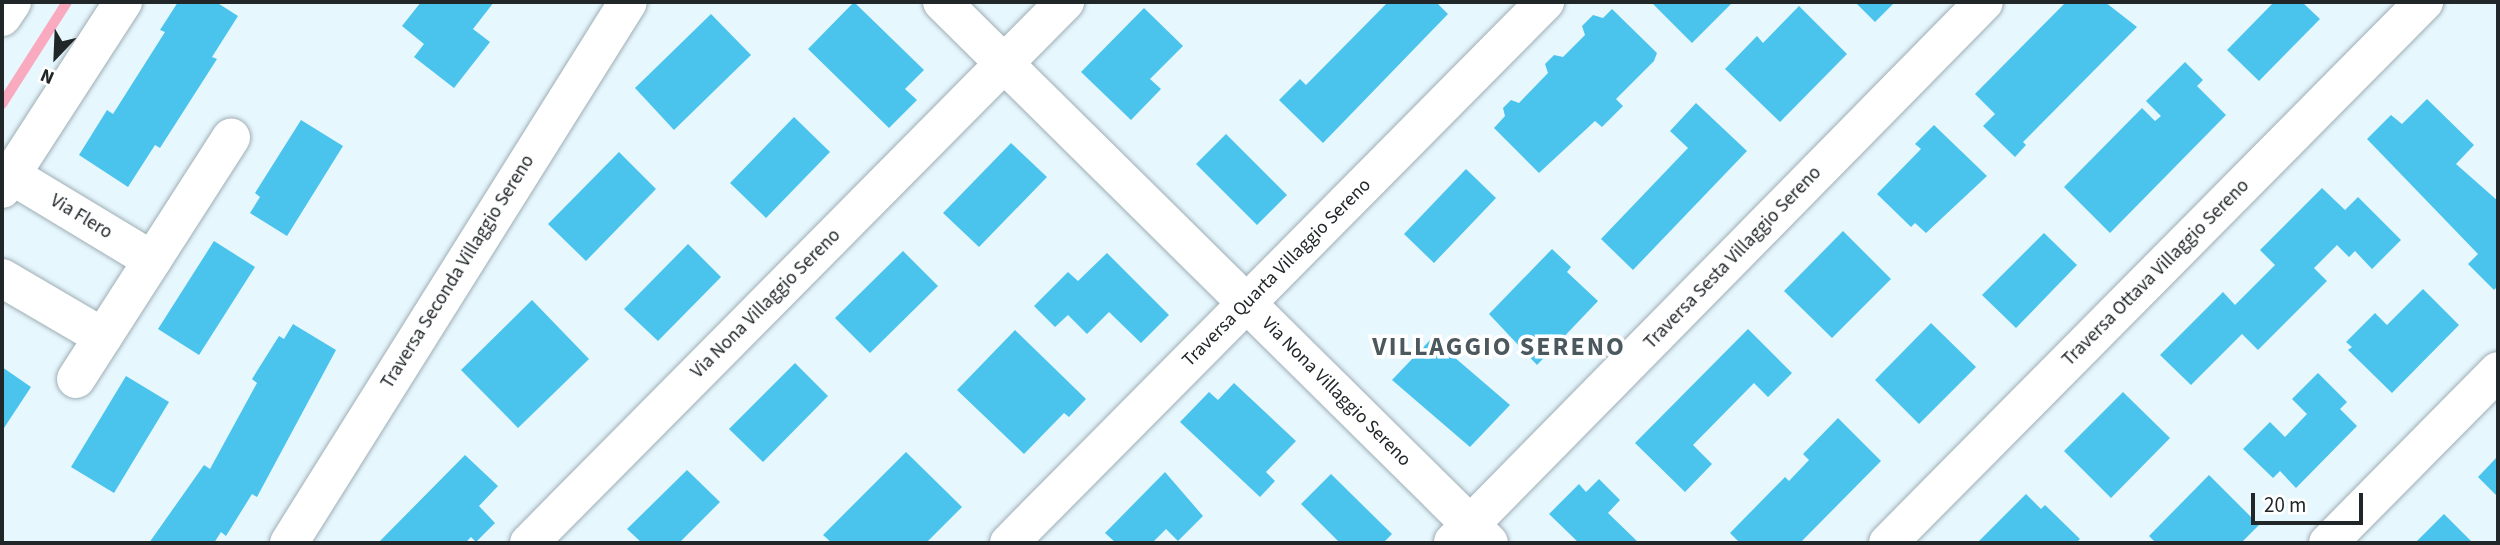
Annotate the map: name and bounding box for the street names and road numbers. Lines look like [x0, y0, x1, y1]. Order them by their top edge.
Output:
street label: Traversa Seconda Villaggio Sereno [376, 151, 540, 393]
street label: Traversa Sesta Villaggio Sereno [1640, 162, 1826, 354]
street label: Traversa Quarta Villaggio Sereno [1178, 174, 1376, 372]
street label: Traversa Ottava Villaggio Sereno [2058, 175, 2254, 371]
street label: Via Flero [46, 190, 116, 244]
street label: Via Nona Villaggio Sereno [687, 225, 845, 383]
street label: Via Nona Villaggio Sereno [1257, 313, 1415, 471]

